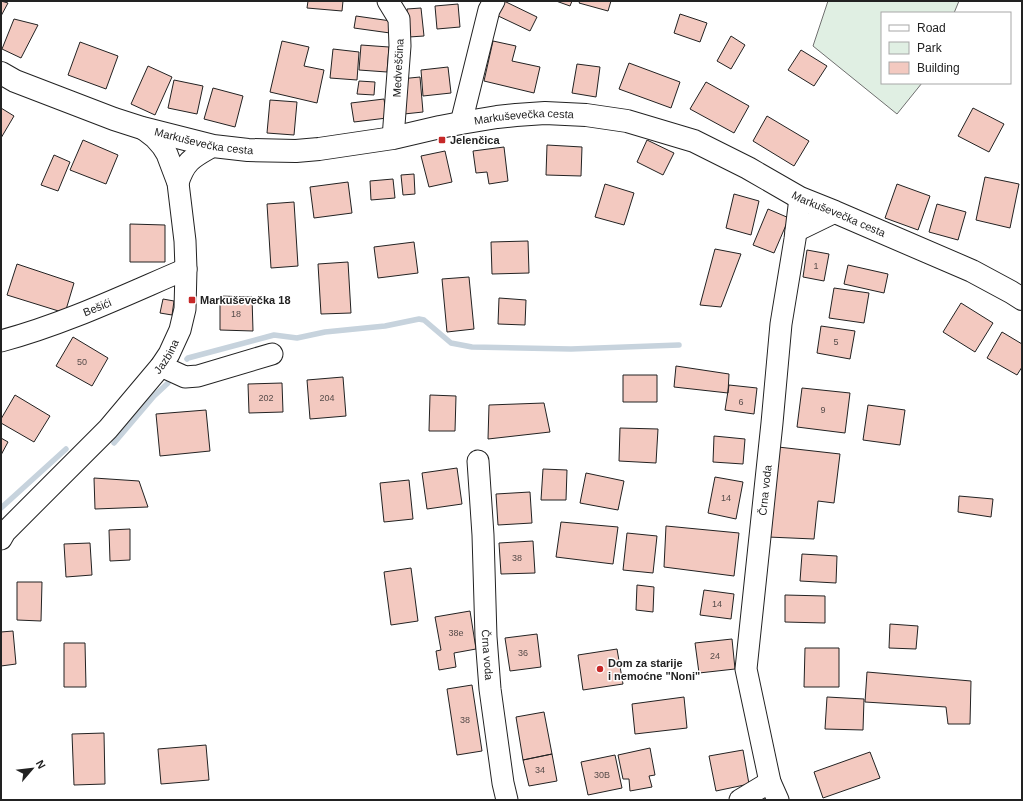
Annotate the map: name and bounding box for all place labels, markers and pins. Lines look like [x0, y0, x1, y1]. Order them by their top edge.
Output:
place label: Jelenčica [450, 134, 500, 146]
marker: Jelenčica [437, 135, 447, 145]
place label: Markuševečka 18 [200, 294, 291, 306]
marker: Markuševečka 18 [187, 295, 197, 305]
place label: Dom za starije i nemoćne "Noni" [608, 657, 700, 682]
marker: Dom za starije i nemoćne "Noni" [595, 664, 605, 674]

